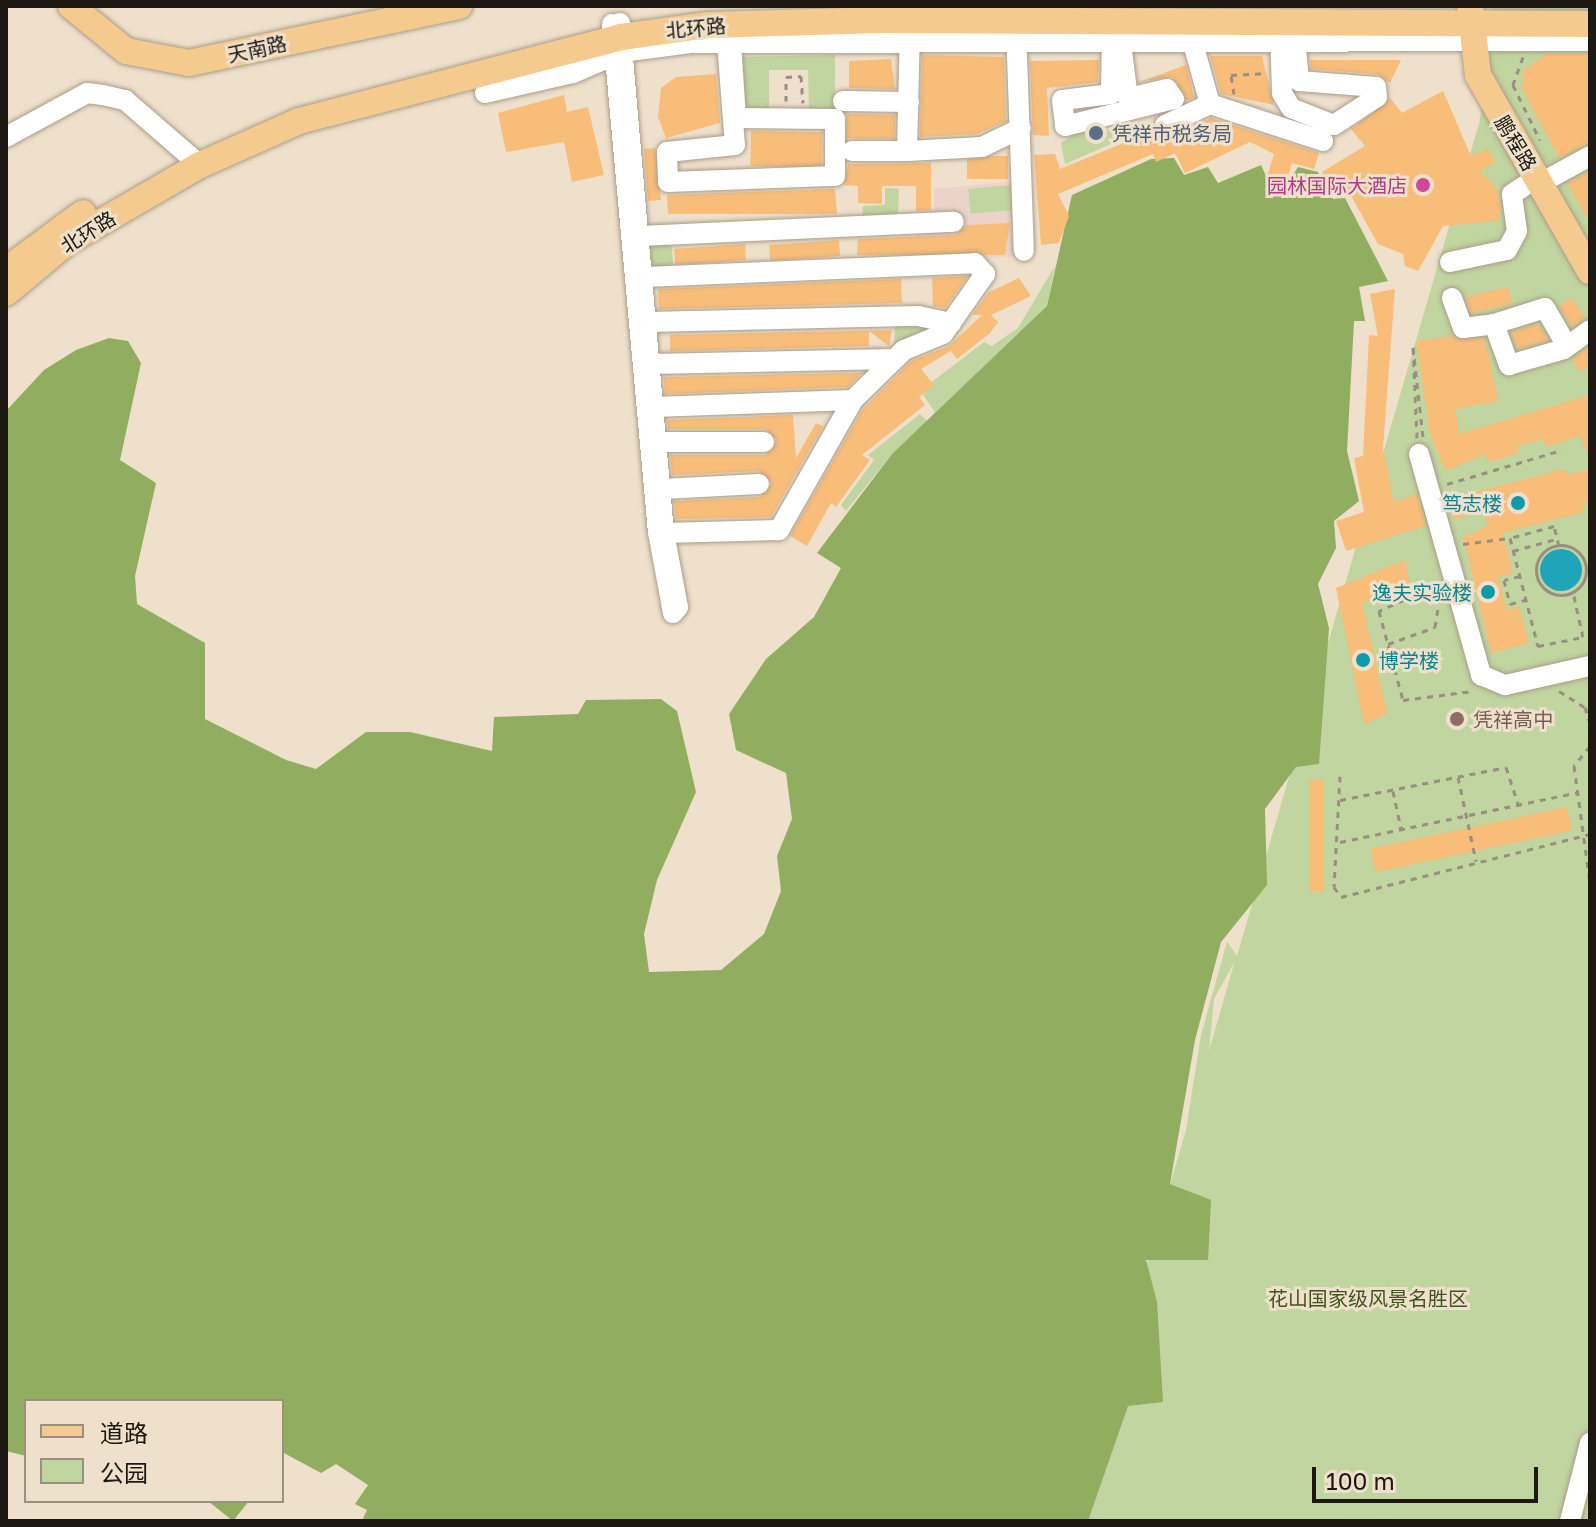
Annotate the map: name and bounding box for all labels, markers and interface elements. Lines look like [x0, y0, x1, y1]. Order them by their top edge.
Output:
street label: 北环路 [665, 13, 727, 43]
street label: 天南路 [225, 31, 289, 67]
street label: 鹏程路 [1490, 111, 1542, 175]
place label: 凭祥市税务局 [1112, 121, 1232, 145]
marker: 凭祥市税务局 [1087, 124, 1105, 142]
place label: 园林国际大酒店 [1267, 173, 1407, 197]
marker: 园林国际大酒店 [1414, 176, 1432, 194]
street label: 北环路 [56, 206, 120, 258]
place label: 笃志楼 [1442, 491, 1502, 515]
marker: 笃志楼 [1509, 494, 1527, 512]
place label: 逸夫实验楼 [1372, 580, 1472, 604]
marker: 逸夫实验楼 [1479, 583, 1497, 601]
place label: 博学楼 [1379, 648, 1439, 672]
marker: 博学楼 [1354, 651, 1372, 669]
place label: 凭祥高中 [1473, 707, 1553, 731]
marker: 凭祥高中 [1448, 710, 1466, 728]
park label: 花山国家级风景名胜区 [1268, 1286, 1468, 1310]
legend [24, 1399, 284, 1503]
text: 道路 [100, 1418, 148, 1447]
scale bar [1316, 1451, 1542, 1501]
text: 公园 [100, 1458, 148, 1487]
text: 100 m [1326, 1466, 1395, 1495]

